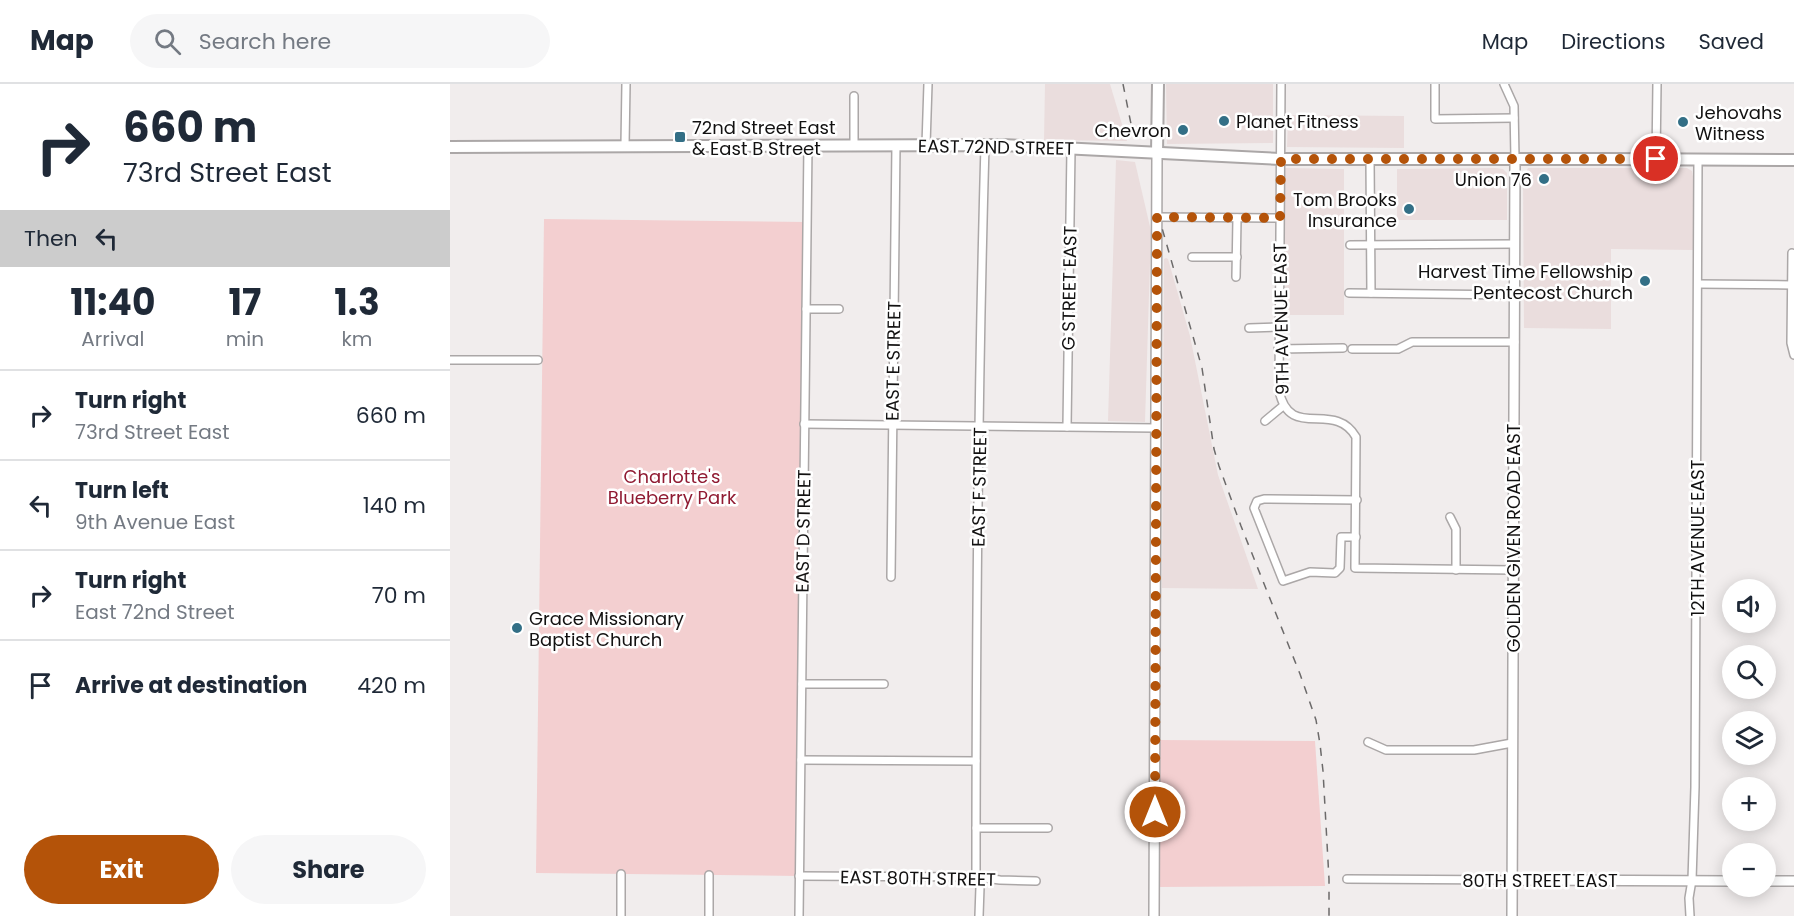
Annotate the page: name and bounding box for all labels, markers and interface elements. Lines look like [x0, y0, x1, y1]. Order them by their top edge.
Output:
search box [130, 14, 550, 68]
text: Map [30, 21, 94, 60]
icon: search [151, 25, 184, 58]
text: Search here [199, 26, 331, 57]
text: Map [1482, 27, 1528, 56]
text: Directions [1561, 27, 1665, 56]
text: Saved [1698, 27, 1764, 56]
text: 660 m [123, 98, 257, 157]
place label: Jehovahs Witness [1695, 100, 1782, 146]
icon: right [24, 108, 102, 186]
place label: Planet Fitness [1236, 109, 1359, 134]
marker: Planet Fitness [1217, 114, 1231, 128]
place label: 72nd Street East & East B Street [692, 115, 836, 161]
marker: Jehovahs Witness [1676, 115, 1690, 129]
place label: Chevron [1095, 118, 1171, 143]
marker: Chevron [1176, 123, 1190, 137]
marker: 72nd Street East & East B Street [673, 130, 687, 144]
street label: EAST 72ND STREET [918, 133, 1075, 161]
pin [1630, 133, 1681, 184]
icon: arrive [1639, 142, 1672, 175]
text: 73rd Street East [123, 154, 331, 191]
place label: Union 76 [1455, 167, 1532, 192]
marker: Union 76 [1537, 172, 1551, 186]
place label: Tom Brooks Insurance [1293, 187, 1397, 233]
marker: Tom Brooks Insurance [1402, 202, 1416, 216]
icon: left [90, 222, 123, 255]
text: Then [24, 223, 78, 254]
street label: G STREET EAST [1055, 225, 1083, 351]
street label: 9TH AVENUE EAST [1267, 242, 1295, 395]
place label: Harvest Time Fellowship Pentecost Church [1418, 259, 1633, 305]
marker: Harvest Time Fellowship Pentecost Church [1638, 274, 1652, 288]
text: 11:40 [70, 277, 155, 328]
text: 17 [228, 277, 261, 328]
text: 1.3 [334, 277, 380, 328]
street label: EAST E STREET [879, 301, 907, 421]
text: Arrival [81, 325, 144, 353]
text: min [226, 325, 264, 353]
text: km [342, 325, 372, 353]
text: Turn right [75, 385, 186, 416]
icon: right [24, 399, 57, 432]
text: 660 m [356, 400, 426, 431]
text: 73rd Street East [75, 418, 229, 446]
street label: GOLDEN GIVEN ROAD EAST [1501, 423, 1526, 653]
street label: EAST F STREET [965, 427, 993, 547]
street label: 12TH AVENUE EAST [1685, 459, 1710, 617]
park label: Charlotte's Blueberry Park [608, 464, 737, 510]
street label: EAST D STREET [789, 469, 817, 593]
text: Turn left [75, 475, 169, 506]
icon: left [24, 489, 57, 522]
text: 140 m [363, 490, 426, 521]
text: 9th Avenue East [75, 508, 235, 536]
text: Turn right [75, 565, 186, 596]
icon: right [24, 579, 57, 612]
map controls [1722, 579, 1776, 897]
button: sound [1722, 579, 1776, 633]
text: 70 m [372, 580, 426, 611]
text: East 72nd Street [75, 598, 234, 626]
place label: Grace Missionary Baptist Church [529, 606, 684, 652]
marker: Grace Missionary Baptist Church [510, 621, 524, 635]
button: search [1722, 645, 1776, 699]
icon: arrive [24, 669, 57, 702]
text: Arrive at destination [75, 670, 307, 701]
text: 420 m [357, 670, 426, 701]
button: layers [1722, 711, 1776, 765]
button: + [1722, 777, 1776, 831]
position arrow [1123, 780, 1187, 844]
button: Exit [24, 835, 219, 904]
button: Share [231, 835, 426, 904]
button: − [1722, 843, 1776, 897]
street label: EAST 80TH STREET [840, 864, 996, 892]
street label: 80TH STREET EAST [1462, 868, 1618, 893]

